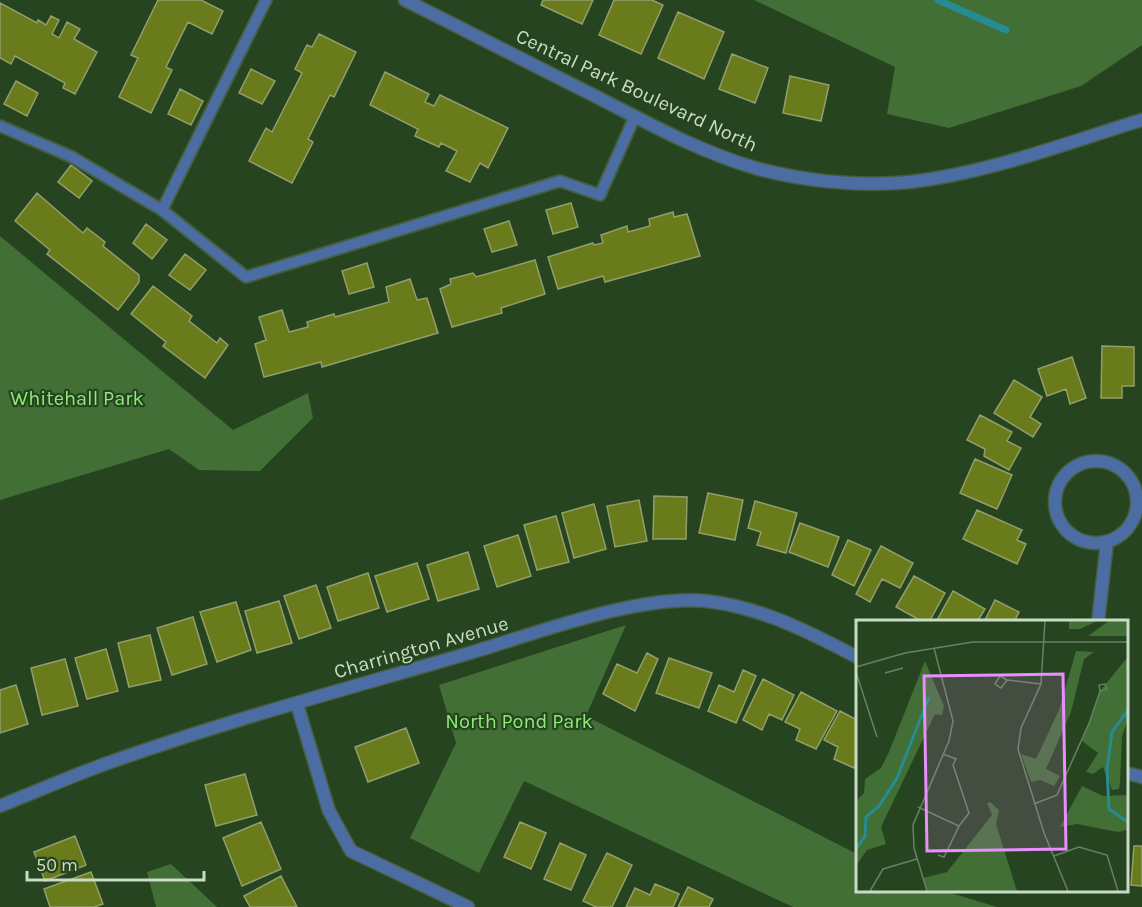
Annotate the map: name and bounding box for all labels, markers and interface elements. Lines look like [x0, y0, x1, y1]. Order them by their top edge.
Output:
street label: Central Park Boulevard North [512, 24, 761, 157]
park label: Whitehall Park [10, 387, 144, 410]
street label: Charrington Avenue [331, 612, 511, 683]
inset map [856, 620, 1127, 892]
park label: North Pond Park [445, 710, 593, 733]
scale bar [27, 844, 204, 882]
text: 50 m [36, 854, 78, 876]

